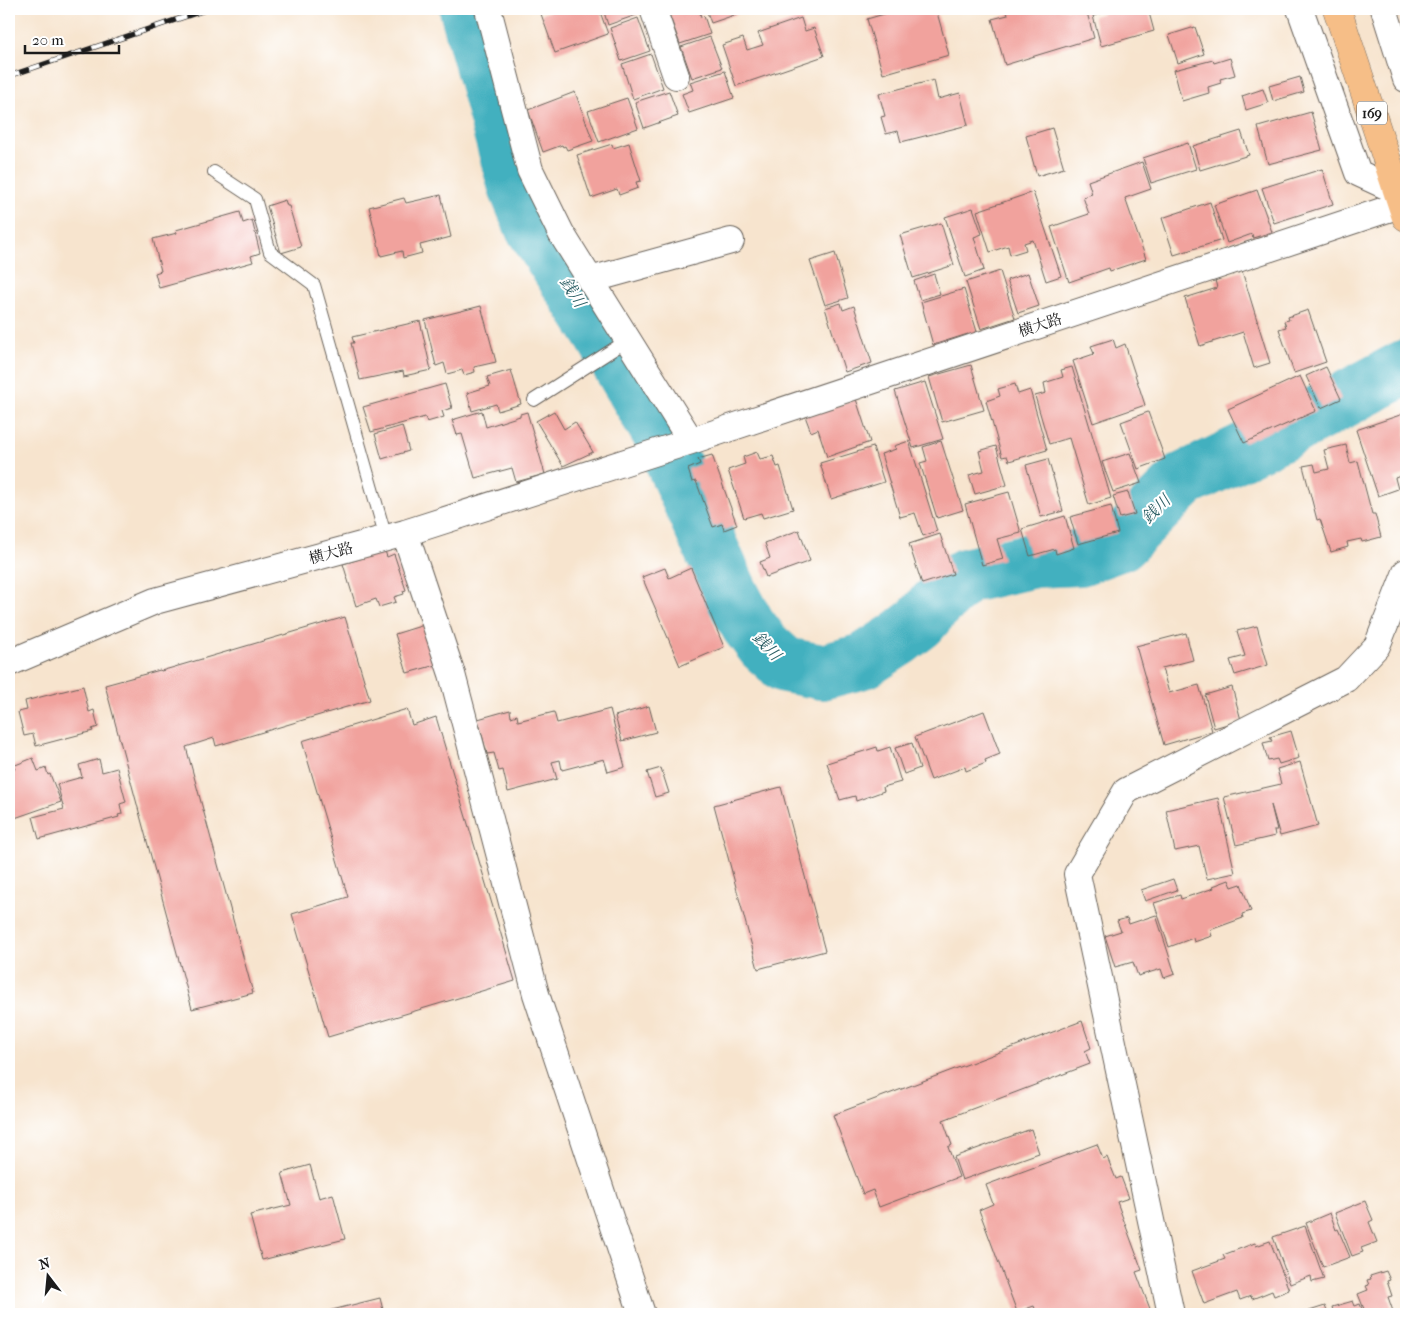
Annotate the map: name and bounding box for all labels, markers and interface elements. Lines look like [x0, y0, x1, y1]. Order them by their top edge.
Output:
scale bar [25, 22, 119, 54]
text: 20 m [32, 31, 64, 49]
road number: 169 [1357, 102, 1387, 125]
water label: 銭川 [556, 273, 591, 312]
street label: 横大路 [1016, 309, 1064, 341]
water label: 銭川 [1138, 490, 1175, 527]
street label: 横大路 [307, 538, 355, 568]
water label: 銭川 [749, 628, 786, 666]
north arrow [22, 1250, 72, 1300]
text: N [37, 1254, 52, 1274]

